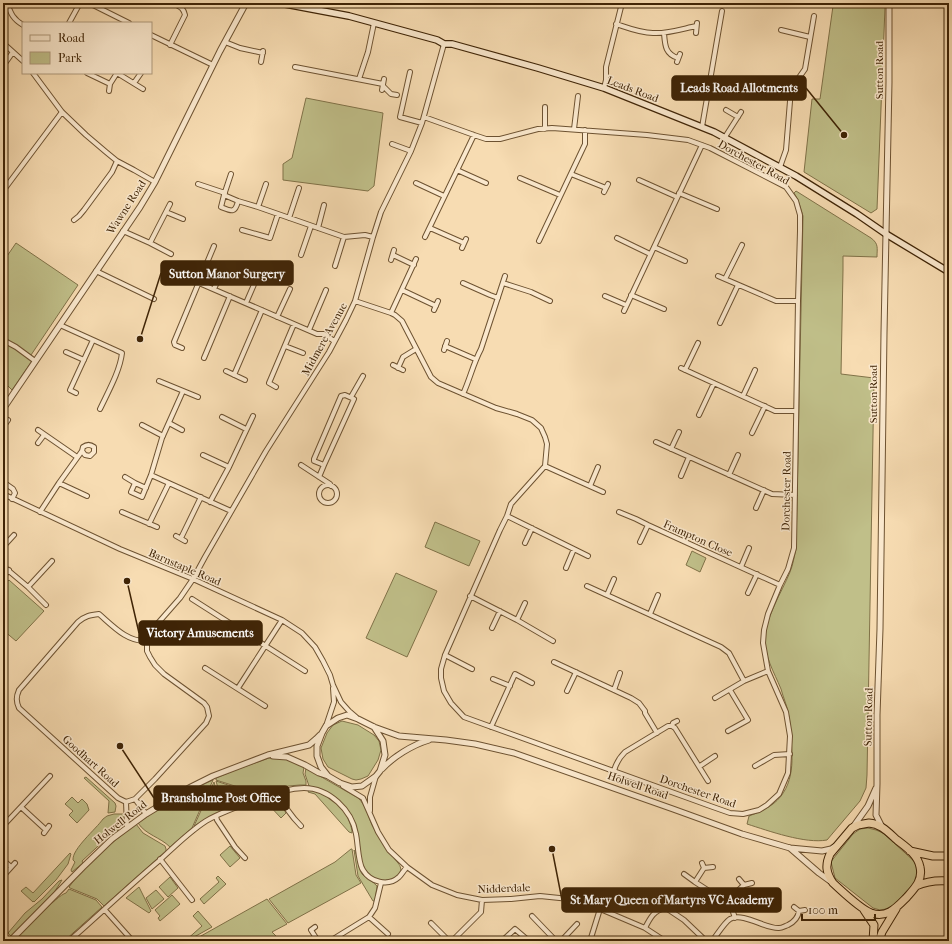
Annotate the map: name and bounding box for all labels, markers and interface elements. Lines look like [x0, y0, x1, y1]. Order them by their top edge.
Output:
legend [22, 22, 152, 74]
text: Road [58, 31, 85, 45]
street label: Sutton Road [873, 40, 886, 99]
text: Park [58, 51, 83, 65]
street label: Leads Road [605, 74, 661, 106]
callout: Leads Road Allotments [672, 76, 806, 100]
text: Leads Road Allotments [680, 81, 798, 95]
street label: Dorchester Road [716, 137, 793, 188]
street label: Wawne Road [104, 177, 149, 238]
callout: Sutton Manor Surgery [161, 261, 293, 285]
text: Sutton Manor Surgery [169, 267, 286, 282]
street label: Midmere Avenue [299, 300, 350, 378]
street label: Sutton Road [867, 364, 880, 423]
street label: Dorchester Road [779, 450, 794, 531]
street label: Frampton Close [661, 517, 735, 560]
street label: Barnstaple Road [147, 546, 224, 589]
callout: Victory Amusements [139, 621, 262, 645]
text: Victory Amusements [145, 626, 254, 641]
street label: Sutton Road [861, 687, 876, 746]
street label: Goodhart Road [60, 733, 122, 791]
street label: Holwell Road [606, 769, 671, 802]
street label: Dorchester Road [658, 772, 739, 811]
callout: Bransholme Post Office [154, 786, 289, 810]
text: Bransholme Post Office [161, 791, 281, 805]
street label: Holwell Road [91, 797, 150, 847]
street label: Nidderdale [477, 881, 531, 896]
callout: St Mary Queen of Martyrs VC Academy [562, 888, 781, 912]
text: St Mary Queen of Martyrs VC Academy [570, 893, 774, 908]
scale bar [802, 896, 875, 922]
text: 100 m [808, 903, 838, 917]

